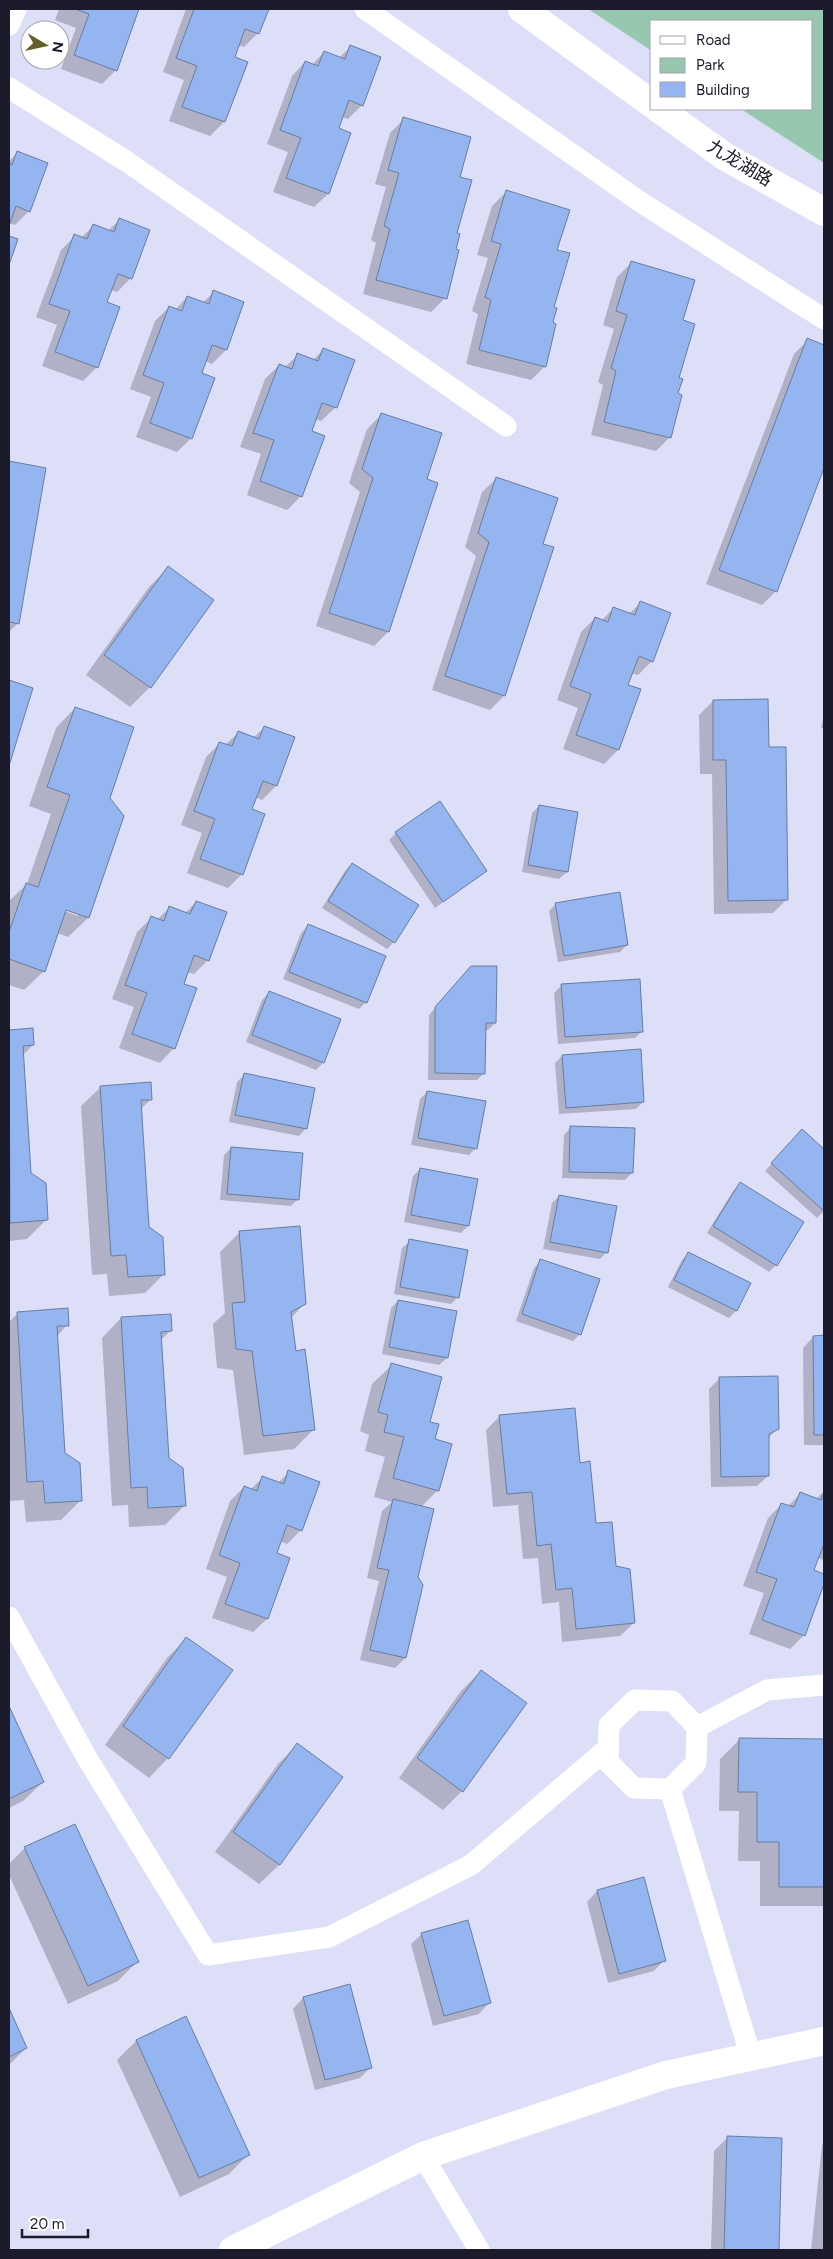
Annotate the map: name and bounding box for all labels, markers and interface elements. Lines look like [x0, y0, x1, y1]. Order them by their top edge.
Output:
north arrow [20, 20, 70, 70]
legend [650, 20, 813, 110]
text: Road [696, 31, 731, 49]
text: N [48, 40, 67, 54]
text: Park [696, 56, 725, 74]
text: Building [696, 81, 750, 99]
street label: 九龙湖路 [703, 135, 777, 191]
scale bar [22, 2206, 89, 2238]
text: 20 m [30, 2215, 64, 2233]

